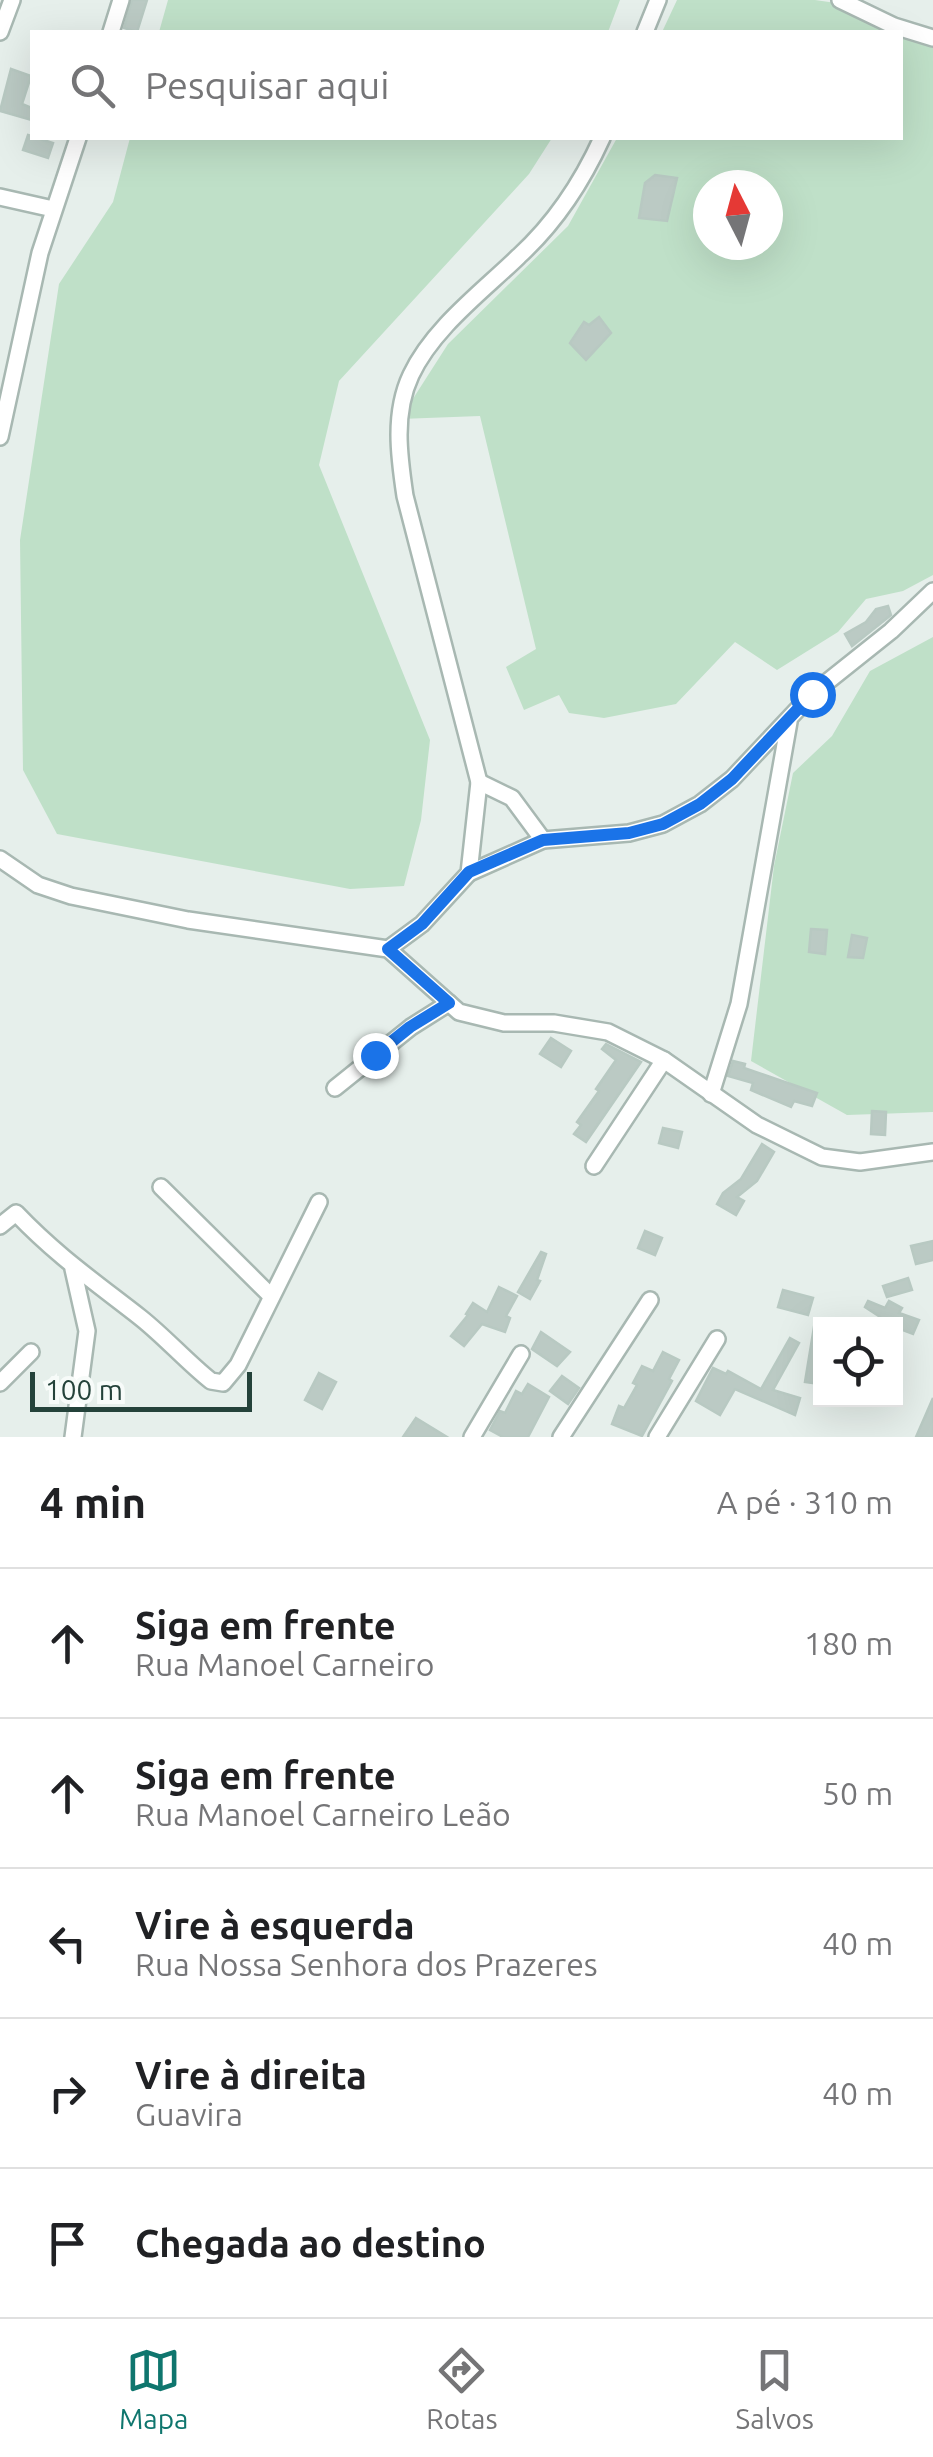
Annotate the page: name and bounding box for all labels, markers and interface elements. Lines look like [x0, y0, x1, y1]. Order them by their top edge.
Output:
search box [30, 30, 903, 140]
icon: search [65, 58, 120, 113]
text: Pesquisar aqui [145, 64, 389, 106]
north arrow [693, 170, 783, 260]
route start [790, 672, 836, 718]
route end [353, 1033, 399, 1079]
map controls [813, 1317, 903, 1407]
button: locate [813, 1317, 903, 1407]
scale bar [30, 1367, 252, 1412]
text: 100 m [45, 1374, 123, 1405]
text: 4 min [40, 1479, 146, 1526]
text: A pé · 310 m [717, 1484, 893, 1520]
text: Siga em frente [135, 1604, 396, 1646]
icon: ahead [40, 1616, 95, 1671]
text: 180 m [804, 1625, 893, 1661]
text: Rua Manoel Carneiro [135, 1646, 434, 1682]
text: Siga em frente [135, 1754, 396, 1796]
icon: ahead [40, 1766, 95, 1821]
text: 50 m [822, 1775, 893, 1811]
text: Rua Manoel Carneiro Leão [135, 1796, 511, 1832]
text: Vire à esquerda [135, 1904, 415, 1946]
icon: left [40, 1916, 95, 1971]
text: 40 m [822, 1925, 893, 1961]
text: Rua Nossa Senhora dos Prazeres [135, 1946, 598, 1982]
text: Vire à direita [135, 2054, 367, 2096]
icon: right [40, 2066, 95, 2121]
text: 40 m [822, 2075, 893, 2111]
text: Guavira [135, 2096, 243, 2132]
icon: arrive [40, 2216, 95, 2271]
text: Chegada ao destino [135, 2222, 486, 2264]
tab: Mapa [119, 2343, 188, 2434]
tab: Rotas [426, 2343, 498, 2434]
tab: Salvos [735, 2343, 814, 2434]

